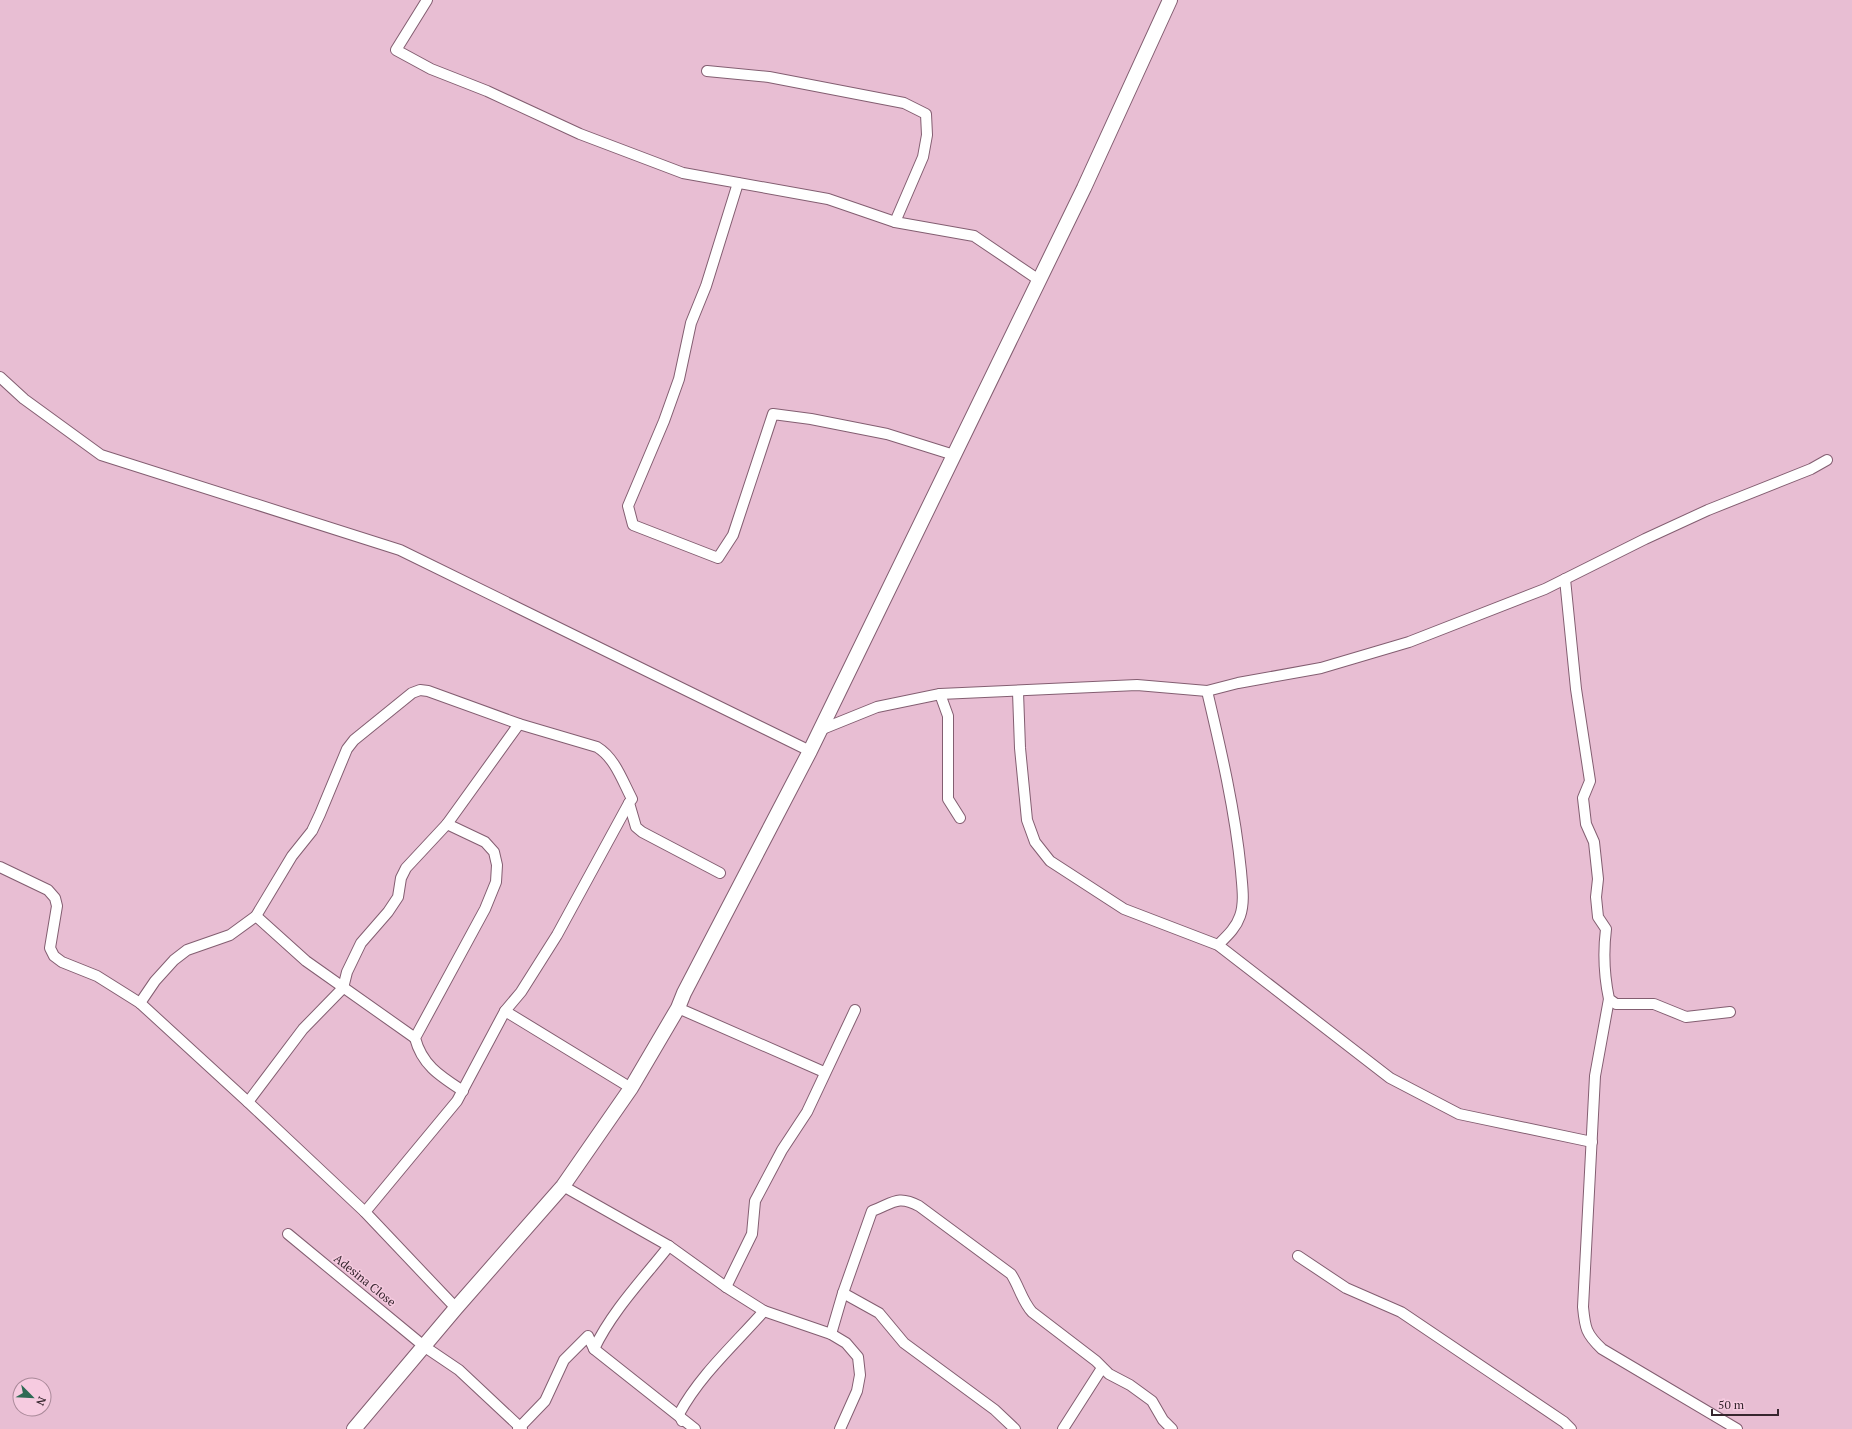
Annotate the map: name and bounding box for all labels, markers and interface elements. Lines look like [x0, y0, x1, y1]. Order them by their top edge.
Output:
street label: Adesina Close [331, 1251, 399, 1309]
north arrow [12, 1377, 52, 1417]
scale bar [1712, 1391, 1778, 1417]
text: N [33, 1394, 49, 1408]
text: 50 m [1718, 1397, 1745, 1412]

